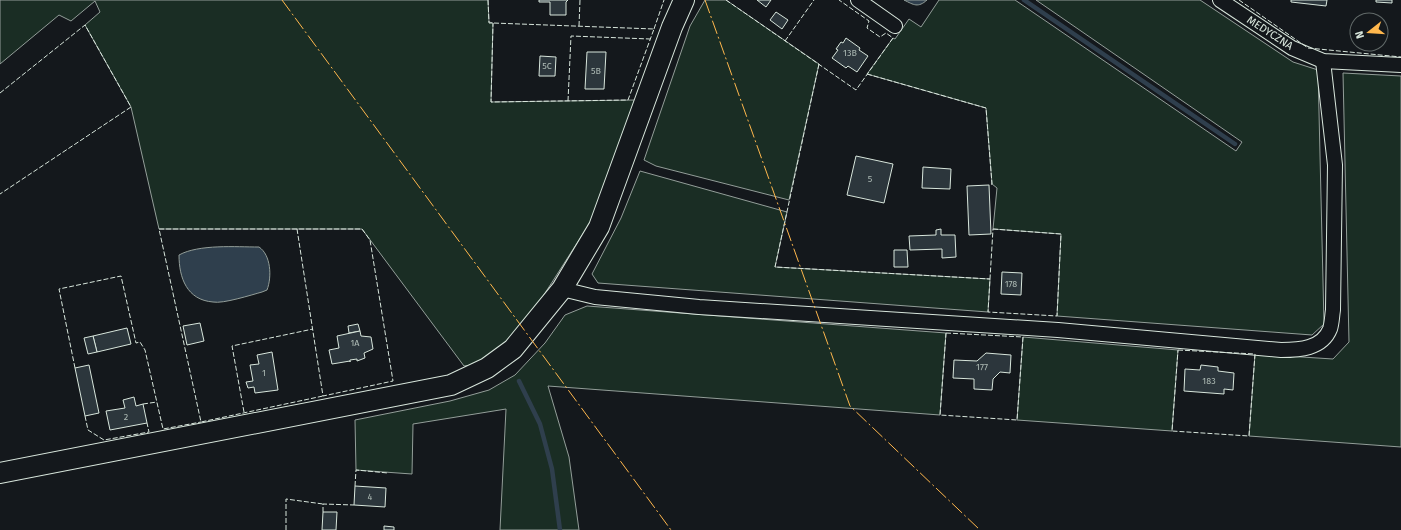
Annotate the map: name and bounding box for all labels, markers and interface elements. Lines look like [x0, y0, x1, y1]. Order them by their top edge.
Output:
north arrow [1349, 12, 1389, 52]
street label: MEDYCZNA [1244, 13, 1296, 53]
text: N [1353, 29, 1367, 40]
house number: 13B [843, 48, 857, 58]
house number: 5C [542, 61, 552, 71]
house number: 5B [591, 66, 602, 76]
house number: 5 [868, 174, 873, 184]
house number: 178 [1005, 279, 1017, 289]
house number: 1A [350, 338, 360, 348]
house number: 177 [976, 362, 988, 372]
house number: 1 [262, 368, 266, 378]
house number: 183 [1202, 376, 1216, 386]
house number: 2 [124, 412, 128, 422]
house number: 4 [368, 492, 373, 502]

